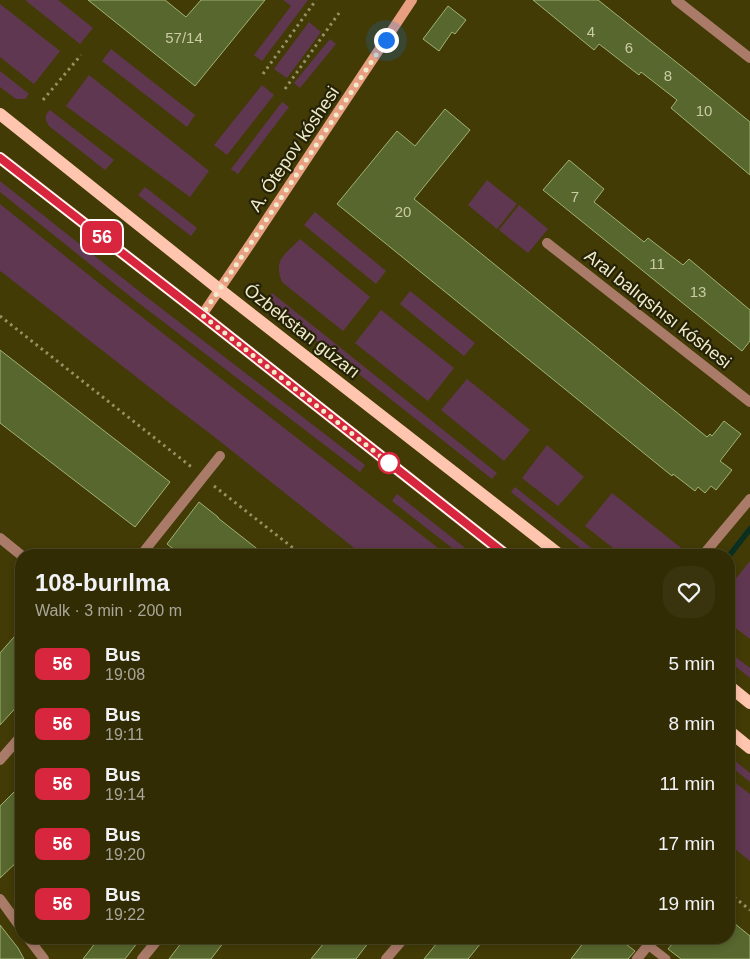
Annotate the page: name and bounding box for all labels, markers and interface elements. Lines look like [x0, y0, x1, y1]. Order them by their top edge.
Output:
house number: 4 [587, 23, 595, 40]
your location [374, 28, 399, 53]
house number: 57/14 [165, 29, 203, 46]
house number: 6 [625, 39, 633, 56]
house number: 8 [664, 67, 672, 84]
street label: A. Ótepov kóshesi [244, 82, 343, 215]
house number: 10 [696, 102, 712, 119]
house number: 7 [571, 188, 579, 205]
house number: 20 [395, 203, 411, 220]
line badge: 56 [80, 221, 124, 253]
text: 56 [92, 227, 112, 247]
street label: Aral balıqshısı kóshesi [581, 246, 735, 372]
house number: 11 [649, 255, 665, 272]
street label: Ózbekstan gúzarı [240, 279, 364, 382]
house number: 13 [690, 283, 706, 300]
unlabelled marker [378, 452, 400, 474]
button: heart [663, 566, 715, 618]
text: 108-burılma [35, 569, 170, 596]
text: Walk · 3 min · 200 m [35, 602, 182, 619]
text: Bus [105, 644, 141, 665]
text: 5 min [669, 653, 715, 674]
text: 56 [52, 654, 73, 674]
text: 19:08 [105, 666, 145, 683]
text: Bus [105, 704, 141, 725]
text: 8 min [669, 713, 715, 734]
text: 56 [52, 714, 73, 734]
text: 19:11 [105, 726, 144, 743]
text: Bus [105, 764, 141, 785]
text: 11 min [659, 773, 715, 794]
text: 56 [52, 774, 73, 794]
text: 19:14 [105, 786, 145, 803]
text: Bus [105, 824, 141, 845]
text: 17 min [658, 833, 715, 854]
text: 56 [52, 834, 73, 854]
text: 19:20 [105, 846, 145, 863]
text: Bus [105, 884, 141, 905]
text: 19 min [658, 893, 715, 914]
text: 56 [52, 894, 73, 914]
text: 19:22 [105, 906, 145, 923]

